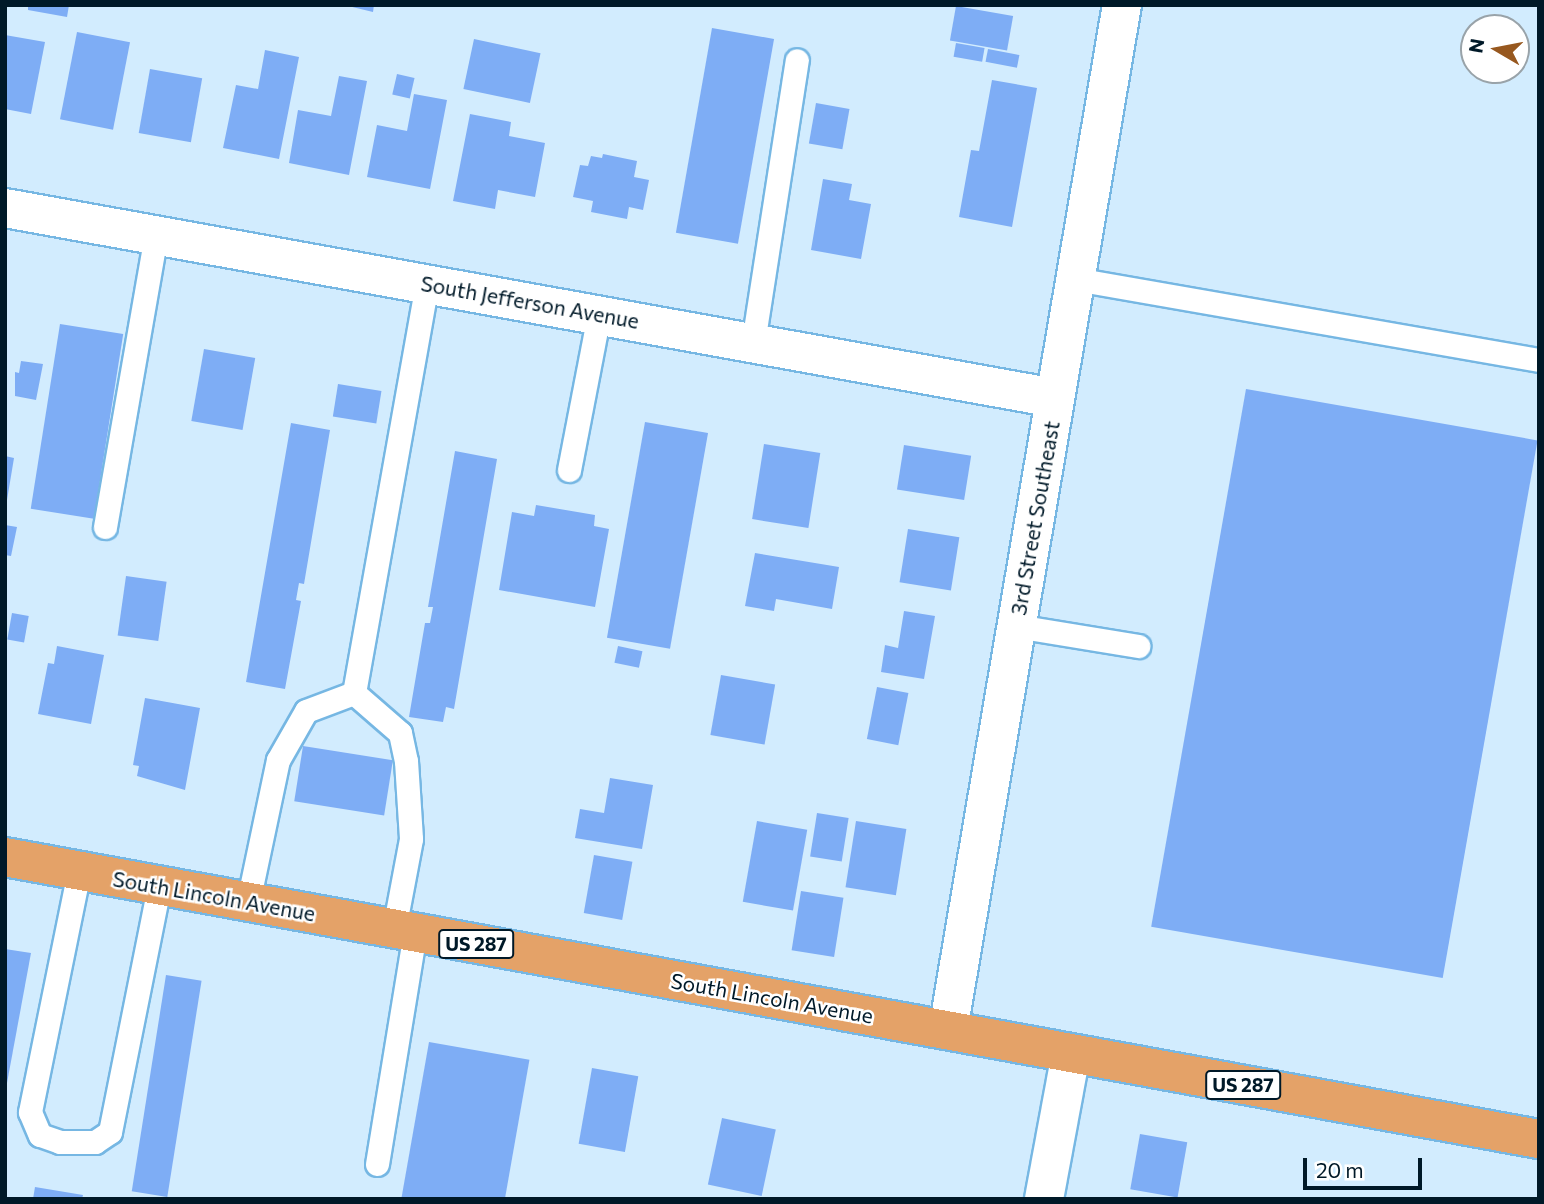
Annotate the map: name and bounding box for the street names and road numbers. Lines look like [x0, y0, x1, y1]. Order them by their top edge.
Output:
street label: South Jefferson Avenue [419, 270, 641, 334]
street label: 3rd Street Southeast [1005, 419, 1065, 617]
street label: South Lincoln Avenue [111, 866, 317, 926]
road number: US 287 [438, 928, 514, 960]
street label: South Lincoln Avenue [669, 968, 875, 1028]
road number: US 287 [1204, 1070, 1282, 1100]

